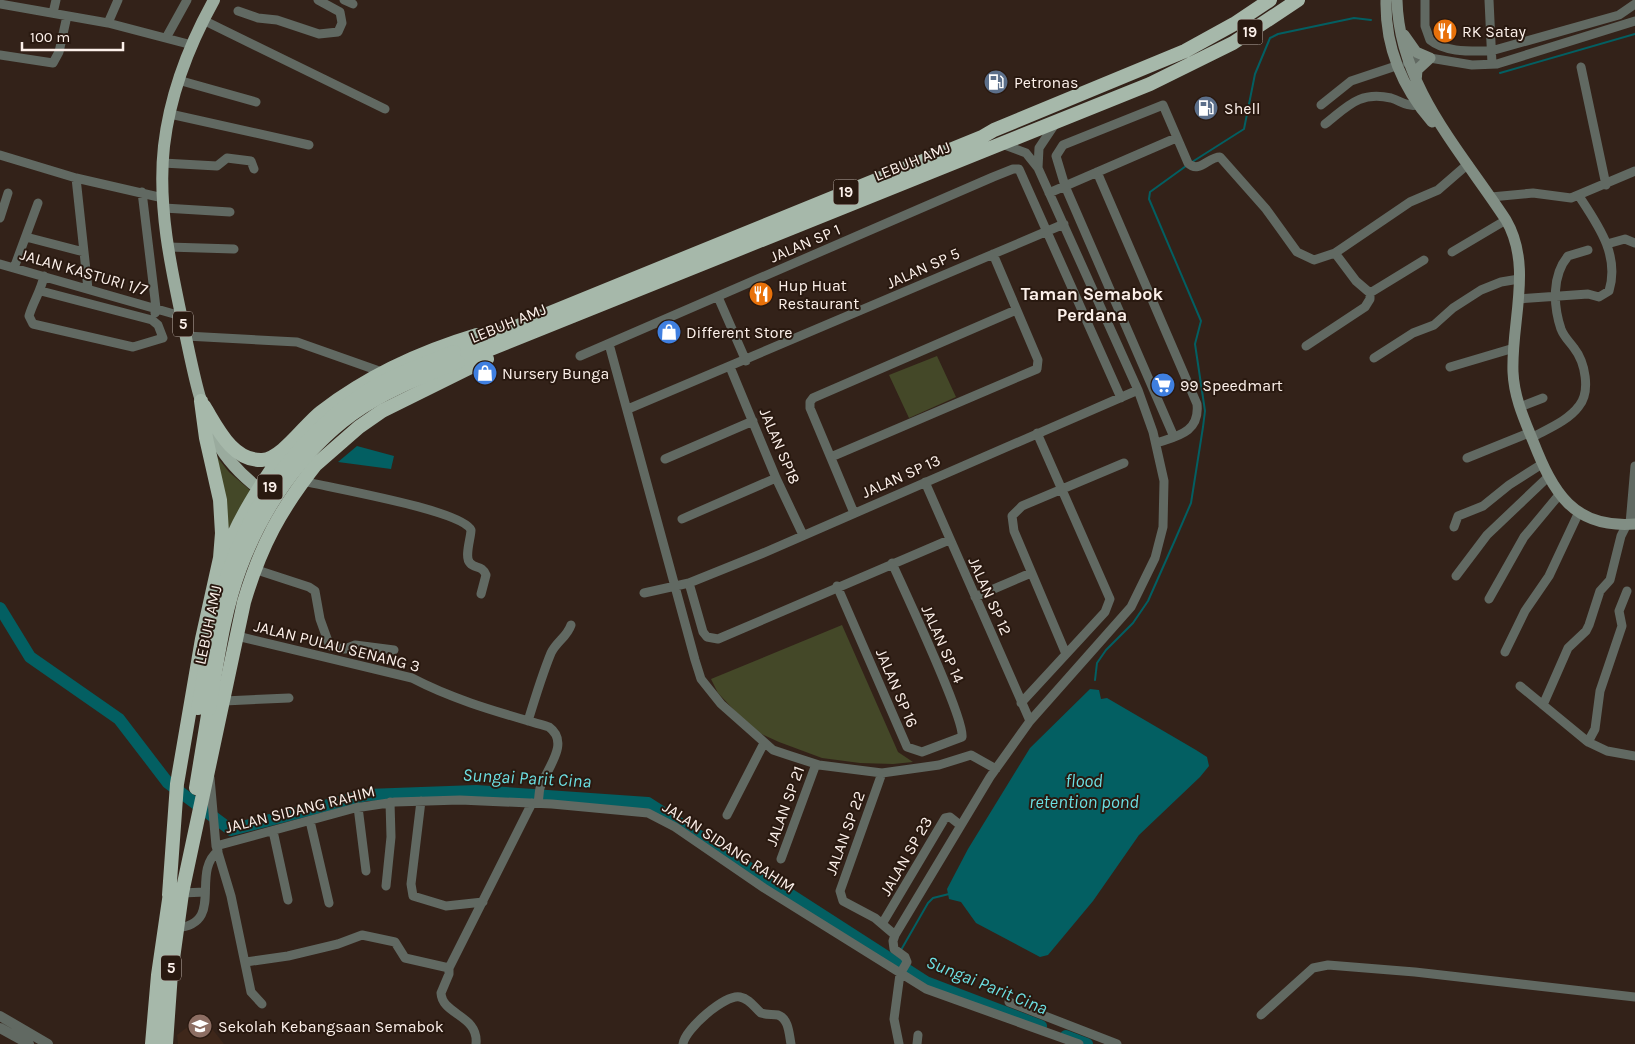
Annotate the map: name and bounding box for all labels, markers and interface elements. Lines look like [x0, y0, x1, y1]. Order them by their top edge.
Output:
restaurant icon: RK Satay [1432, 18, 1458, 44]
scale bar [22, 20, 124, 52]
road number: 19 [1238, 20, 1262, 44]
place label: RK Satay [1462, 22, 1527, 41]
text: 100 m [30, 28, 70, 46]
fuel station icon: Petronas [983, 69, 1009, 95]
place label: Petronas [1014, 73, 1079, 92]
fuel station icon: Shell [1193, 95, 1219, 121]
place label: Shell [1224, 99, 1261, 118]
street label: LEBUH AMJ [871, 137, 953, 185]
road number: 19 [834, 180, 858, 204]
street label: JALAN SP 1 [767, 220, 843, 266]
street label: JALAN SP 5 [883, 243, 963, 293]
street label: JALAN KASTURI 1/7 [18, 245, 150, 299]
place label: Hup Huat Restaurant [778, 276, 859, 313]
restaurant icon: Hup Huat Restaurant [748, 281, 774, 307]
district label: Taman Semabok Perdana [1021, 283, 1163, 326]
street label: LEBUH AMJ [467, 299, 549, 347]
road number: 5 [173, 312, 193, 336]
shop icon: Different Store [656, 319, 682, 345]
place label: Different Store [686, 323, 792, 342]
shop icon: Nursery Bunga [472, 360, 498, 386]
place label: Nursery Bunga [502, 364, 609, 383]
supermarket icon: 99 Speedmart [1150, 372, 1176, 398]
place label: 99 Speedmart [1180, 376, 1283, 395]
street label: JALAN SP18 [755, 405, 805, 487]
street label: JALAN SP 13 [859, 450, 943, 502]
road number: 19 [258, 474, 282, 500]
street label: JALAN SP 12 [964, 554, 1016, 638]
street label: LEBUH AMJ [190, 584, 226, 666]
street label: JALAN SP 14 [917, 602, 969, 686]
street label: JALAN PULAU SENANG 3 [252, 616, 422, 676]
street label: JALAN SP 16 [872, 646, 922, 730]
street label: JALAN SP 21 [762, 763, 808, 849]
water label: Sungai Parit Cina [462, 764, 592, 792]
water label: flood retention pond [1029, 770, 1139, 813]
street label: JALAN SIDANG RAHIM [223, 781, 377, 837]
street label: JALAN SP 22 [821, 788, 869, 878]
street label: JALAN SIDANG RAHIM [659, 797, 799, 897]
street label: JALAN SP 23 [876, 813, 936, 899]
water label: Sungai Parit Cina [923, 951, 1051, 1019]
road number: 5 [161, 956, 181, 980]
school or university icon: Sekolah Kebangsaan Semabok [187, 1013, 213, 1039]
place label: Sekolah Kebangsaan Semabok [218, 1017, 444, 1036]

